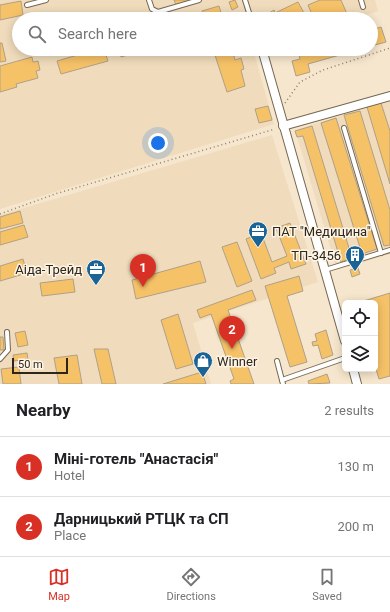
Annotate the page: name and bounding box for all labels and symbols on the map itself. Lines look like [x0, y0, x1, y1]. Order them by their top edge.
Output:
your location [148, 133, 168, 153]
office icon: ПАТ "Медицина" [247, 220, 269, 248]
place label: ПАТ "Медицина" [272, 224, 371, 239]
building icon: ТП-3456 [344, 244, 366, 272]
place label: ТП-3456 [291, 248, 341, 263]
pin: 1 [130, 254, 156, 287]
office icon: Аіда-Трейд [85, 258, 107, 286]
place label: Аіда-Трейд [15, 262, 82, 277]
pin: 2 [219, 316, 245, 349]
shop icon: Winner [192, 350, 214, 378]
place label: Winner [217, 354, 258, 369]
scale bar [12, 356, 68, 375]

